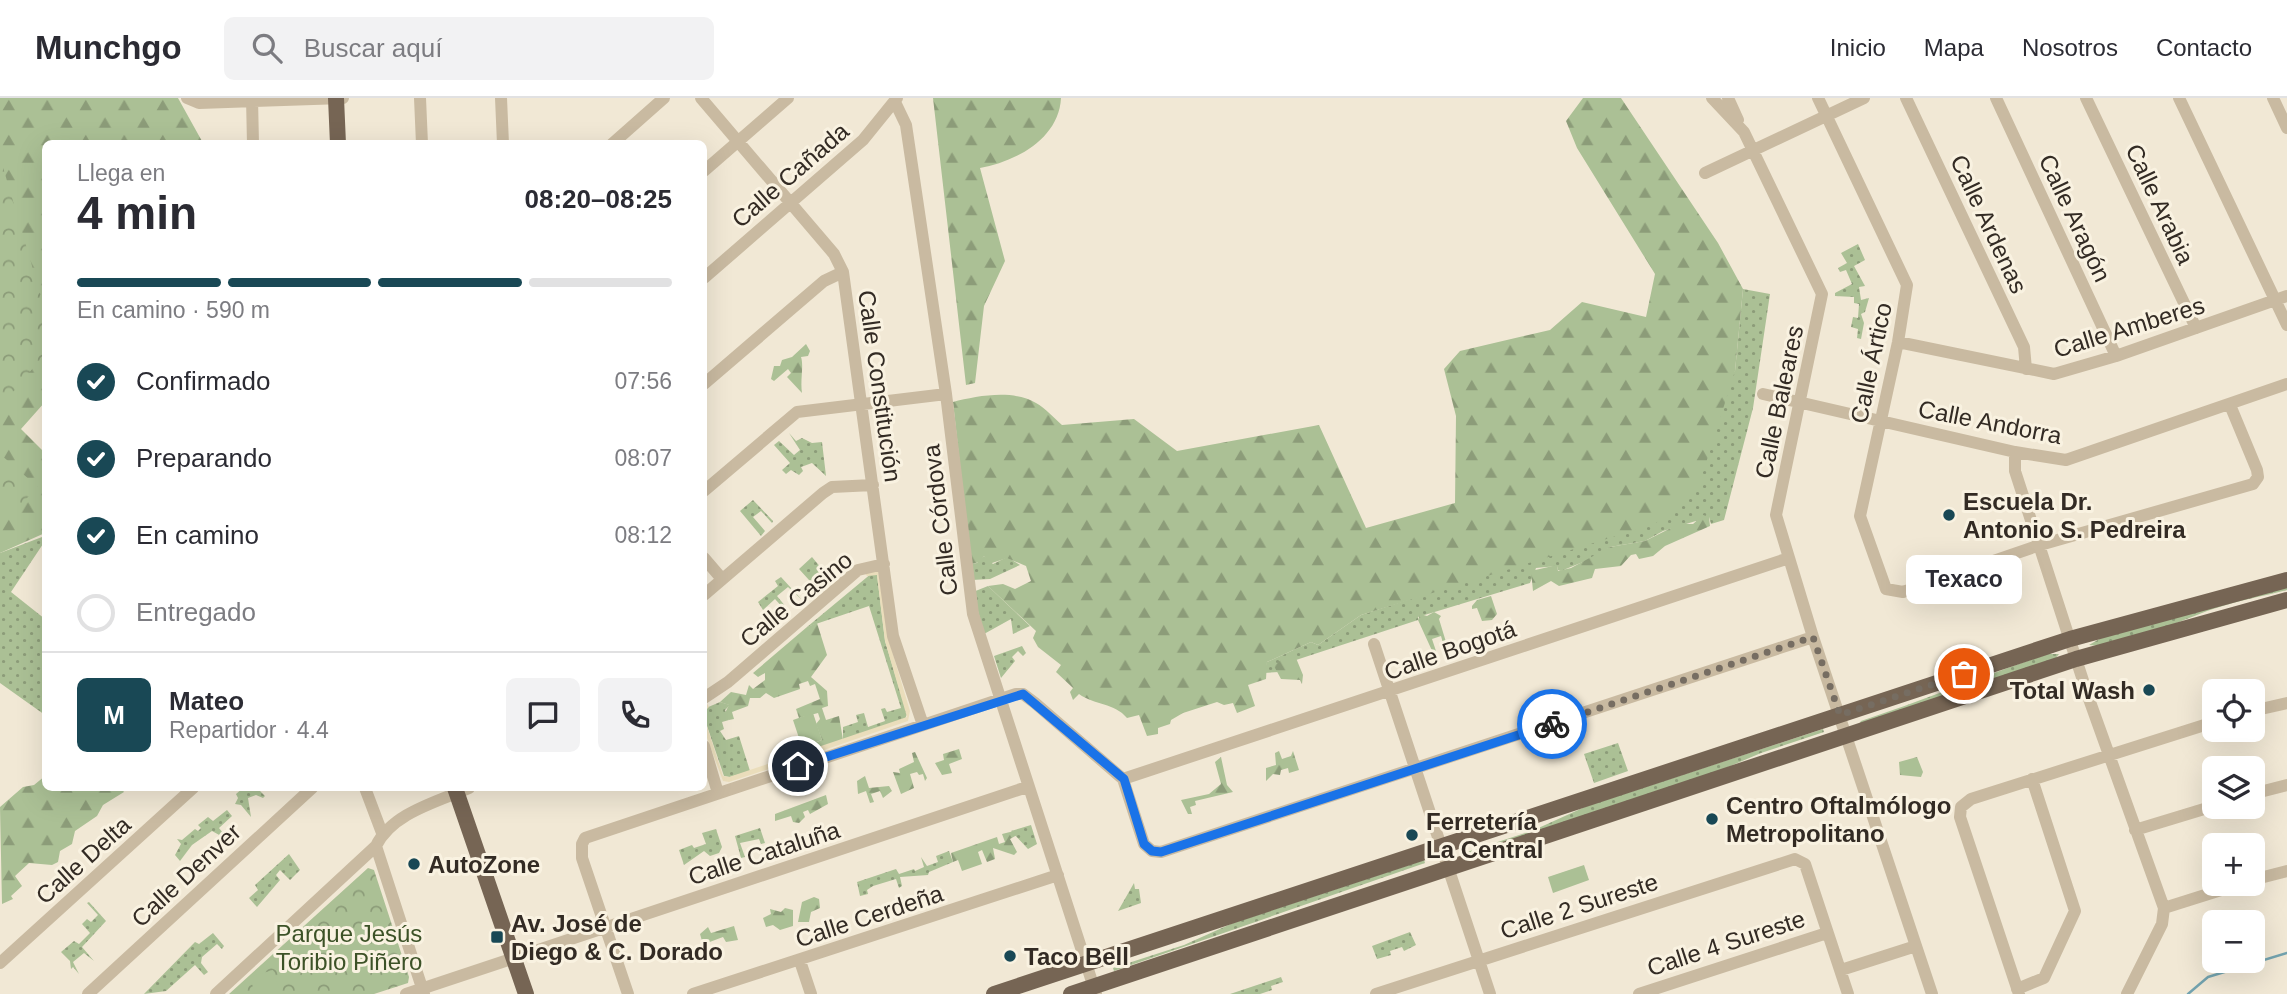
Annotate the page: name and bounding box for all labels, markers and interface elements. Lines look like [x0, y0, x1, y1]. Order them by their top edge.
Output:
search box [224, 17, 714, 80]
text: Munchgo [35, 29, 182, 66]
icon: search [248, 29, 286, 67]
text: Buscar aquí [304, 33, 442, 63]
text: Inicio [1830, 34, 1886, 61]
text: Mapa [1924, 34, 1984, 61]
text: Nosotros [2022, 34, 2118, 61]
text: Contacto [2156, 34, 2252, 61]
street label: Calle Cañada [726, 117, 854, 233]
street label: Calle Arabia [2120, 140, 2200, 269]
street label: Calle Aragón [2034, 150, 2116, 286]
street label: Calle Ardenas [1945, 151, 2033, 297]
text: Llega en [77, 160, 165, 186]
text: 08:20–08:25 [525, 184, 672, 214]
text: 4 min [77, 187, 197, 239]
street label: Calle Constitución [853, 288, 907, 484]
street label: Calle Amberes [2050, 291, 2208, 363]
text: En camino · 590 m [77, 297, 270, 323]
street label: Calle Ártico [1845, 300, 1897, 426]
street label: Calle Baleares [1750, 323, 1808, 481]
icon: check [77, 363, 115, 401]
text: Confirmado [136, 366, 270, 396]
text: 07:56 [614, 368, 672, 394]
street label: Calle Andorra [1916, 395, 2065, 449]
icon: check [77, 440, 115, 478]
street label: Calle Córdova [917, 442, 963, 597]
text: Preparando [136, 443, 272, 473]
text: 08:07 [614, 445, 672, 471]
place label: Escuela Dr. Antonio S. Pedreira [1963, 488, 2186, 543]
marker: Escuela Dr. Antonio S. Pedreira [1941, 507, 1957, 523]
icon: check [77, 517, 115, 555]
text: En camino [136, 520, 259, 550]
text: 08:12 [614, 522, 672, 548]
street label: Calle Casino [735, 546, 857, 652]
callout: Texaco [1906, 555, 2022, 604]
text: Texaco [1925, 566, 2003, 592]
text: Entregado [136, 597, 256, 627]
street label: Calle Bogotá [1381, 615, 1520, 685]
pin [1934, 644, 1994, 704]
icon: bag [1945, 655, 1983, 693]
place label: Total Wash [2010, 677, 2135, 704]
button: chat [506, 678, 580, 752]
button: phone [598, 678, 672, 752]
map controls [2202, 679, 2265, 973]
button: locate [2202, 679, 2265, 742]
marker: Total Wash [2141, 682, 2157, 698]
text: Mateo [169, 686, 244, 716]
courier [1517, 689, 1587, 759]
text: M [103, 700, 125, 730]
icon: bike [1533, 705, 1571, 743]
text: Repartidor · 4.4 [169, 717, 329, 743]
pin [768, 736, 828, 796]
icon: home [779, 747, 817, 785]
button: layers [2202, 756, 2265, 819]
place label: Centro Oftalmólogo Metropolitano [1726, 792, 1951, 847]
place label: Ferretería La Central [1426, 808, 1543, 863]
street label: Calle Delta [30, 810, 136, 909]
marker: Centro Oftalmólogo Metropolitano [1704, 811, 1720, 827]
street label: Calle Cataluña [685, 816, 844, 890]
street label: Calle Denver [126, 818, 246, 932]
marker: Ferretería La Central [1404, 827, 1420, 843]
button: + [2202, 833, 2265, 896]
place label: AutoZone [428, 851, 540, 878]
marker: AutoZone [406, 856, 422, 872]
street label: Calle 2 Sureste [1497, 868, 1661, 944]
street label: Calle Cerdeña [792, 879, 947, 953]
street label: Calle 4 Sureste [1644, 905, 1808, 981]
place label: Av. José de Diego & C. Dorado [511, 910, 723, 965]
button: − [2202, 910, 2265, 973]
park label: Parque Jesús Toribio Piñero [276, 920, 422, 975]
marker: Av. José de Diego & C. Dorado [489, 929, 505, 945]
place label: Taco Bell [1024, 943, 1129, 970]
marker: Taco Bell [1002, 948, 1018, 964]

